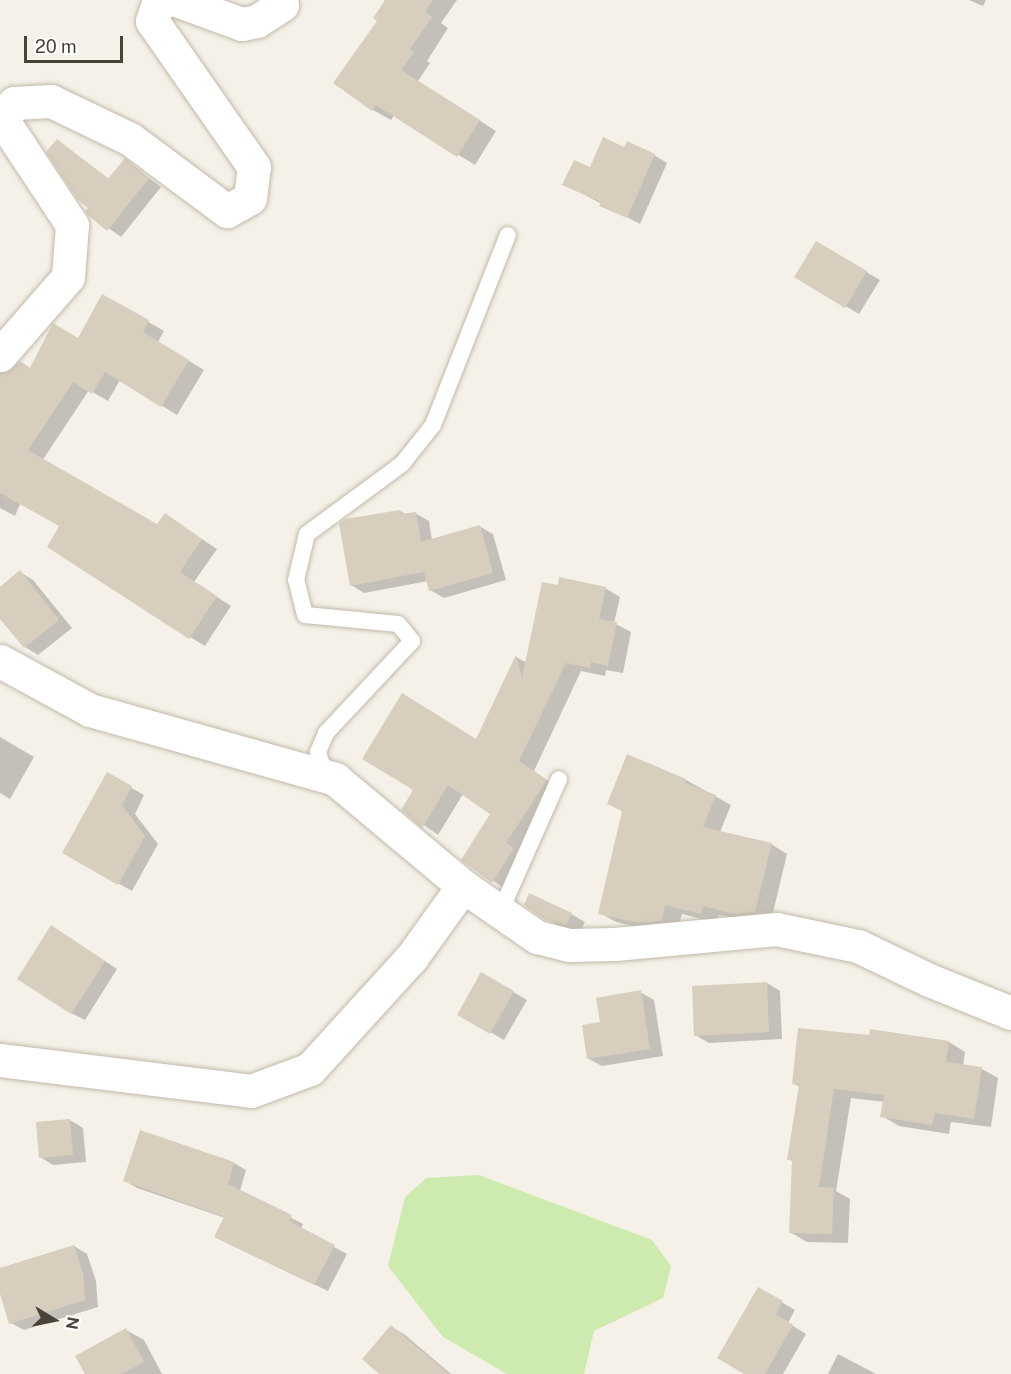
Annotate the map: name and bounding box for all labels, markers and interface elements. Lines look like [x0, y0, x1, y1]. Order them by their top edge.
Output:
scale bar [27, 24, 126, 62]
text: 20 m [35, 36, 77, 57]
north arrow [24, 1290, 84, 1350]
text: N [62, 1315, 83, 1331]

